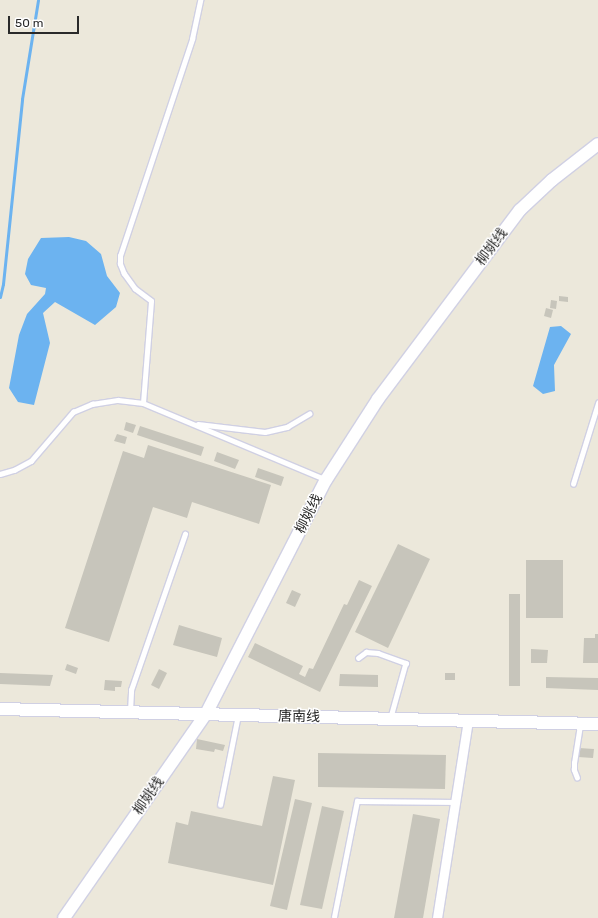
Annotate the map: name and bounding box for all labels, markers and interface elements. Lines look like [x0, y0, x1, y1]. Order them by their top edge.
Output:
scale bar [10, 8, 81, 34]
text: 50 m [15, 16, 43, 30]
street label: 柳姚线 [473, 225, 511, 269]
street label: 柳姚线 [292, 491, 326, 537]
street label: 唐南线 [278, 708, 320, 726]
street label: 柳姚线 [130, 774, 168, 818]

